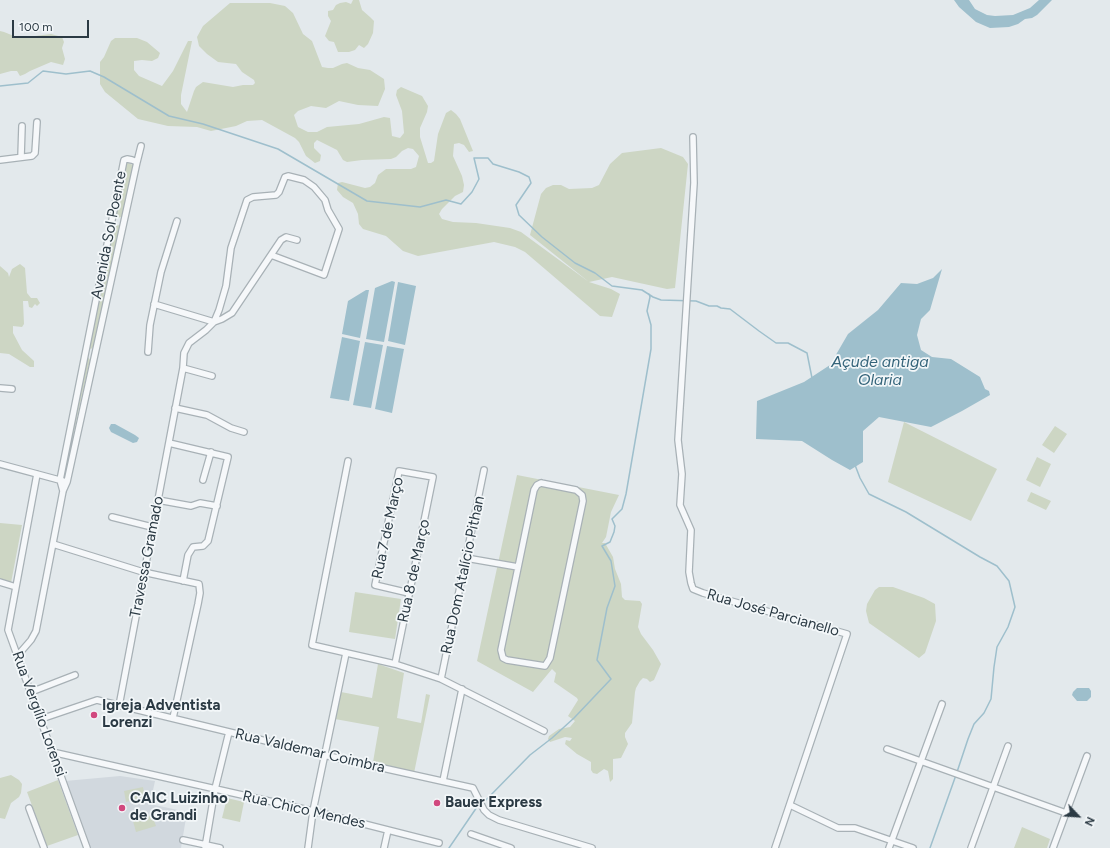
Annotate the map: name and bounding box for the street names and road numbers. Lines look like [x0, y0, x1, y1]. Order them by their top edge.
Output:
street label: Avenida Sol Poente [88, 169, 130, 301]
street label: Rua 7 de Março [368, 475, 408, 581]
street label: Rua Dom Atalício Pithan [437, 494, 489, 656]
street label: Travessa Gramado [126, 495, 168, 619]
street label: Rua 8 de Março [394, 518, 434, 624]
street label: Rua José Parcianello [705, 585, 841, 641]
street label: Rua Vergílio Lorensi [8, 649, 70, 779]
street label: Rua Valdemar Coimbra [233, 725, 387, 777]
street label: Rua Chico Mendes [241, 787, 367, 833]

